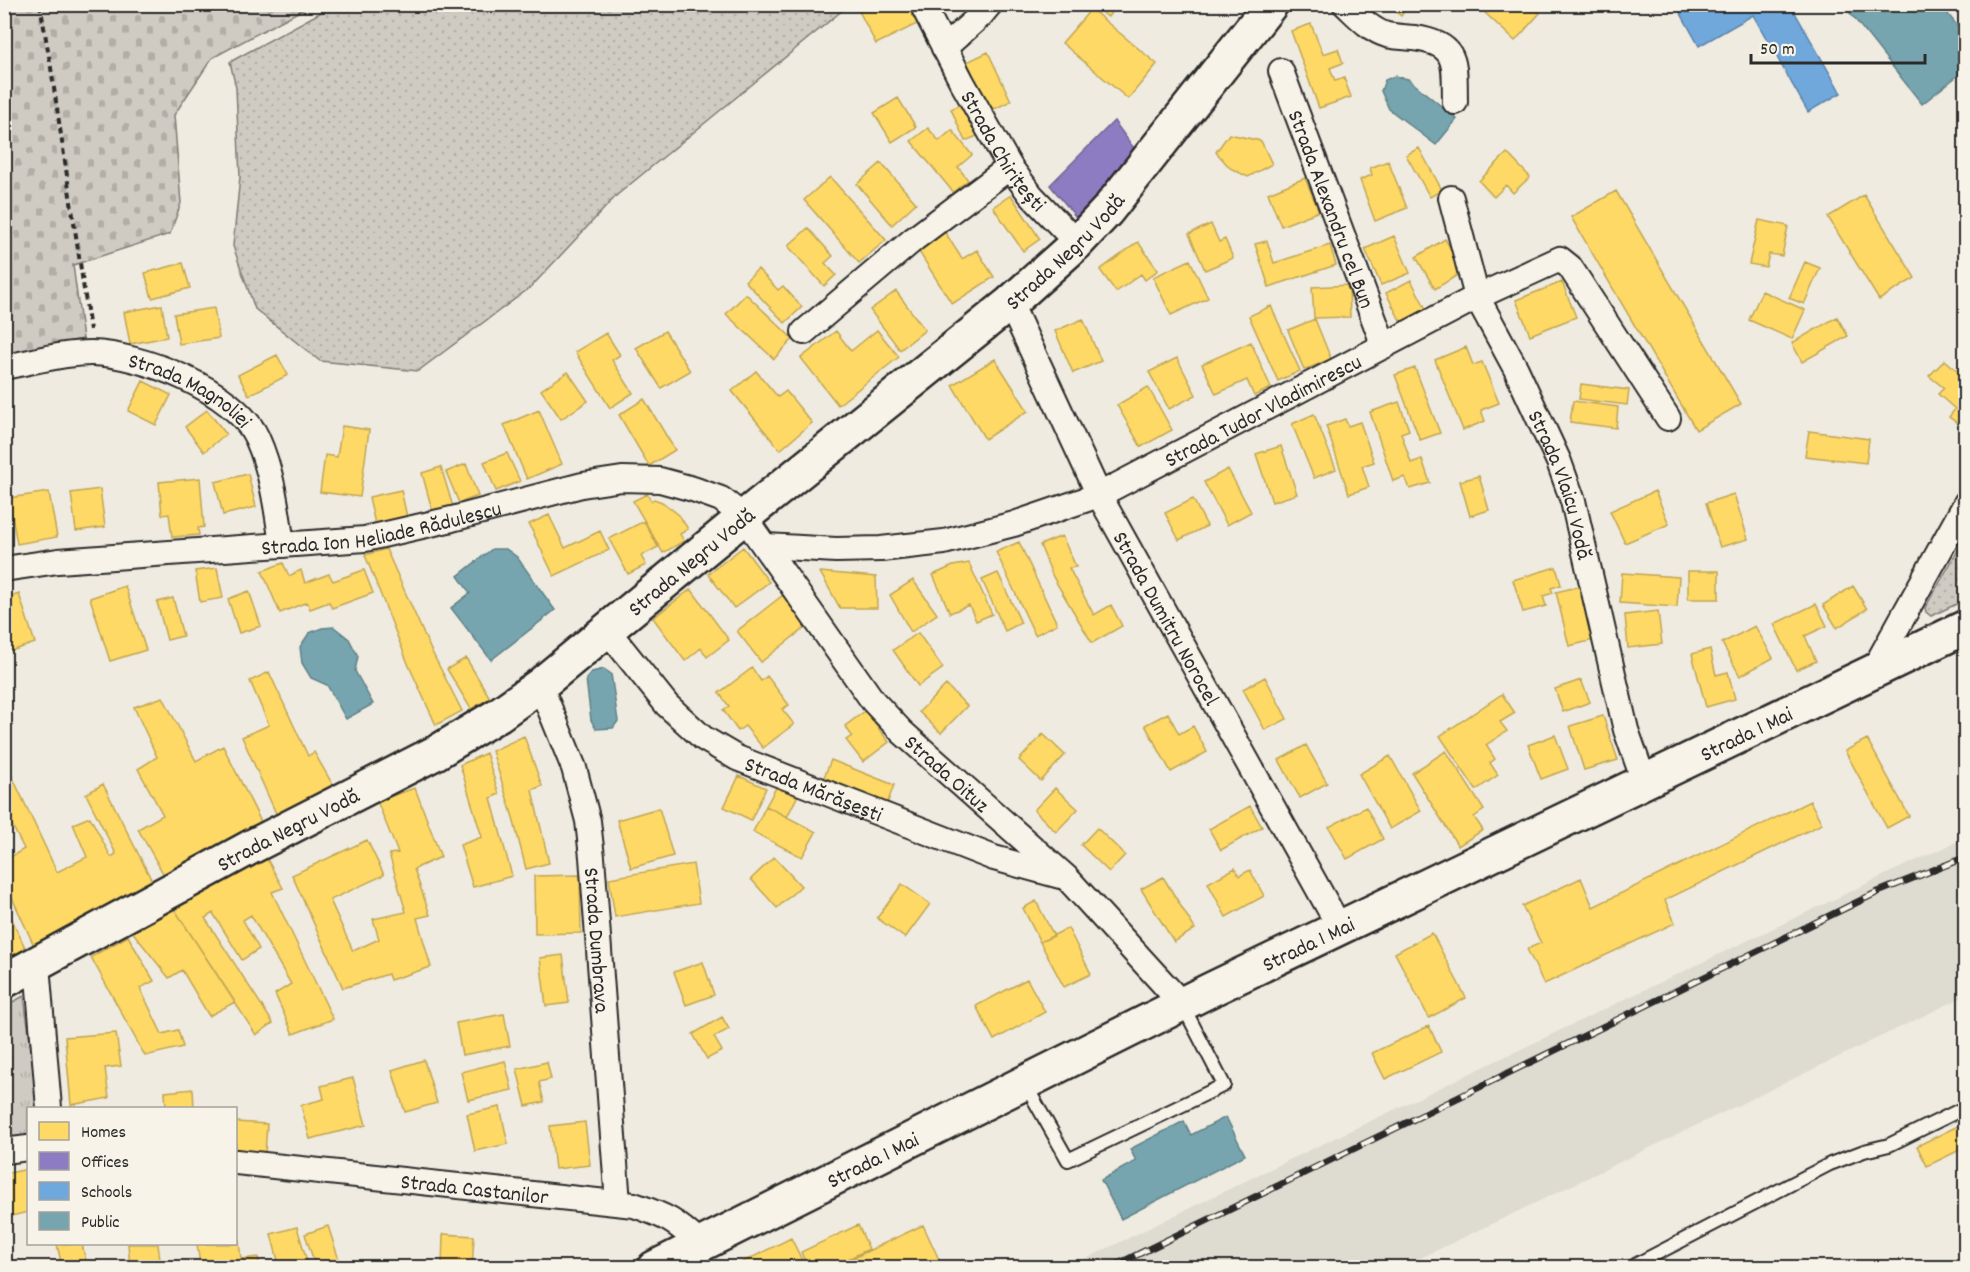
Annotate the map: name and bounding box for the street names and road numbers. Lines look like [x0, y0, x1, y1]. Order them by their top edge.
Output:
street label: Strada Chirițești [951, 86, 1051, 220]
street label: Strada Alexandru cel Bun [1278, 106, 1381, 313]
street label: Strada Negru Vodă [1000, 188, 1134, 319]
street label: Strada Magnoliei [125, 347, 258, 436]
street label: Strada Tudor Vladimirescu [1160, 348, 1368, 477]
street label: Strada Vlaicu Vodă [1518, 406, 1598, 563]
street label: Strada Ion Heliade Rădulescu [260, 495, 505, 565]
street label: Strada Negru Vodă [623, 502, 763, 625]
street label: Strada Dumitru Norocel [1103, 526, 1225, 712]
street label: Strada 1 Mai [1696, 700, 1799, 771]
street label: Strada Oituz [896, 729, 995, 822]
street label: Strada Mărășești [739, 750, 886, 832]
street label: Strada Negru Vodă [212, 782, 366, 882]
street label: Strada Dumbrava [574, 867, 616, 1015]
street label: Strada 1 Mai [1258, 911, 1361, 982]
street label: Strada 1 Mai [823, 1126, 925, 1198]
street label: Strada Castanilor [399, 1168, 550, 1215]

